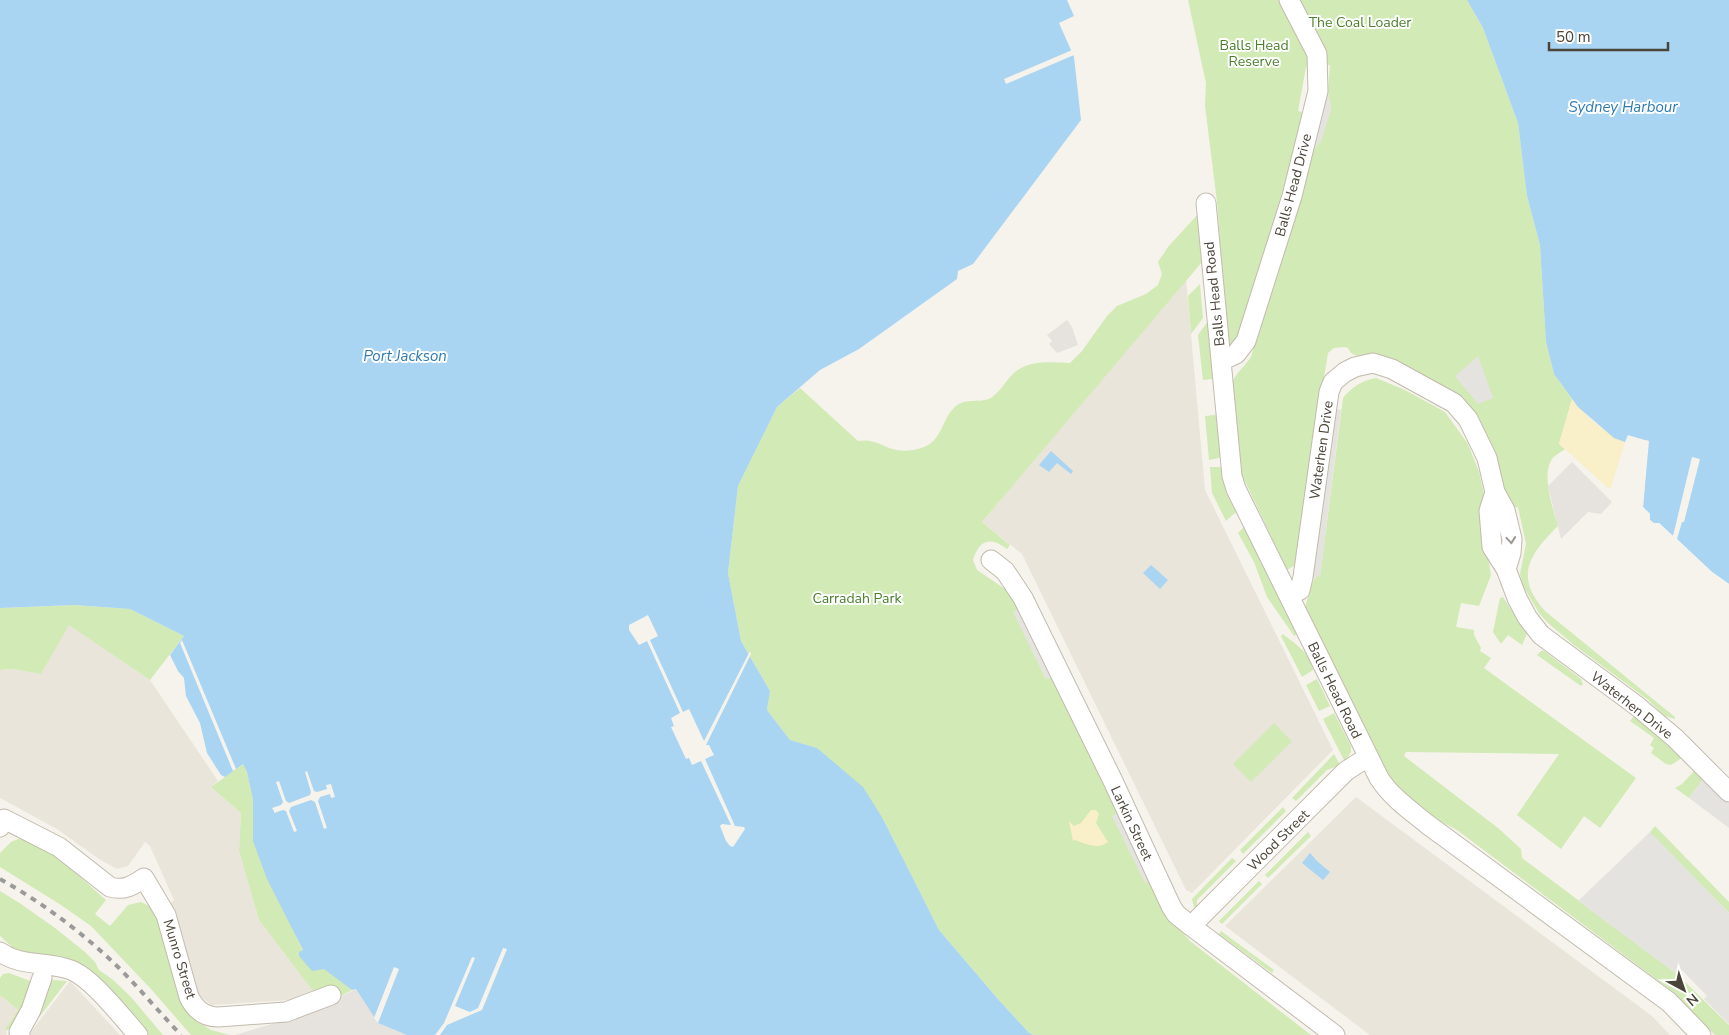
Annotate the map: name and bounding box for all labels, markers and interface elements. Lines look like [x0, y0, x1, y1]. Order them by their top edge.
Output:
park label: The Coal Loader [1309, 13, 1411, 32]
scale bar [1549, 20, 1668, 52]
text: 50 m [1556, 27, 1591, 47]
park label: Balls Head Reserve [1219, 36, 1289, 71]
water label: Sydney Harbour [1568, 97, 1678, 117]
street label: Balls Head Drive [1271, 132, 1316, 239]
street label: Balls Head Road [1200, 241, 1229, 347]
water label: Port Jackson [363, 346, 447, 366]
street label: Waterhen Drive [1305, 399, 1338, 501]
one-way arrow [1505, 536, 1516, 544]
park label: Carradah Park [812, 589, 903, 608]
street label: Balls Head Road [1303, 639, 1366, 742]
street label: Waterhen Drive [1587, 667, 1677, 744]
street label: Larkin Street [1106, 783, 1157, 864]
street label: Wood Street [1243, 805, 1313, 875]
street label: Munro Street [158, 917, 201, 1001]
north arrow [1659, 965, 1709, 1015]
text: N [1682, 989, 1702, 1010]

